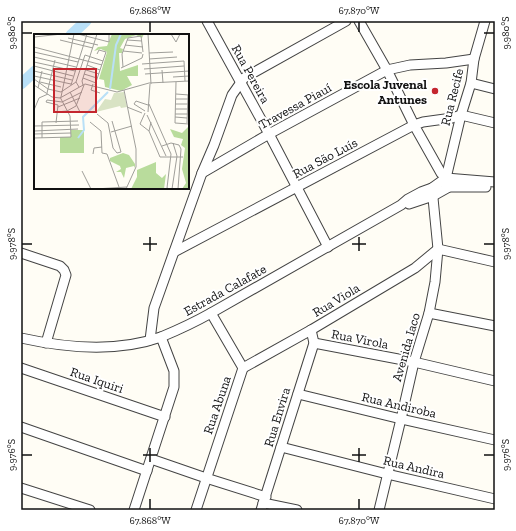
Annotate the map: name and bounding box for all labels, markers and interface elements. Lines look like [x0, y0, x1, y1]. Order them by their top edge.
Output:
text: 67.868°W [129, 5, 171, 17]
text: 67.870°W [339, 5, 380, 17]
text: 9.980°S [6, 16, 18, 50]
text: 9.980°S [500, 16, 512, 50]
inset map [34, 34, 189, 189]
street label: Rua Pereira [229, 42, 274, 107]
street label: Rua Recife [438, 67, 466, 127]
place label: Escola Juvenal Antunes [344, 77, 427, 107]
street label: Travessa Piauí [256, 80, 334, 132]
marker: Escola Juvenal Antunes [430, 86, 440, 96]
street label: Rua São Luís [290, 135, 360, 181]
text: 9.978°S [6, 228, 18, 260]
text: 9.978°S [500, 228, 512, 260]
street label: Estrada Calafate [181, 261, 269, 319]
street label: Rua Viola [310, 280, 363, 320]
street label: Avenida Iaco [389, 311, 423, 383]
street label: Rua Virola [330, 326, 390, 352]
street label: Rua Iquiri [68, 364, 126, 396]
street label: Rua Abuna [200, 373, 234, 436]
street label: Rua Envira [261, 385, 293, 449]
street label: Rua Andiroba [360, 389, 438, 421]
text: 9.976°S [6, 439, 18, 471]
text: 9.976°S [500, 439, 512, 471]
street label: Rua Andira [382, 453, 447, 482]
text: 67.868°W [129, 515, 171, 527]
text: 67.870°W [339, 515, 380, 527]

